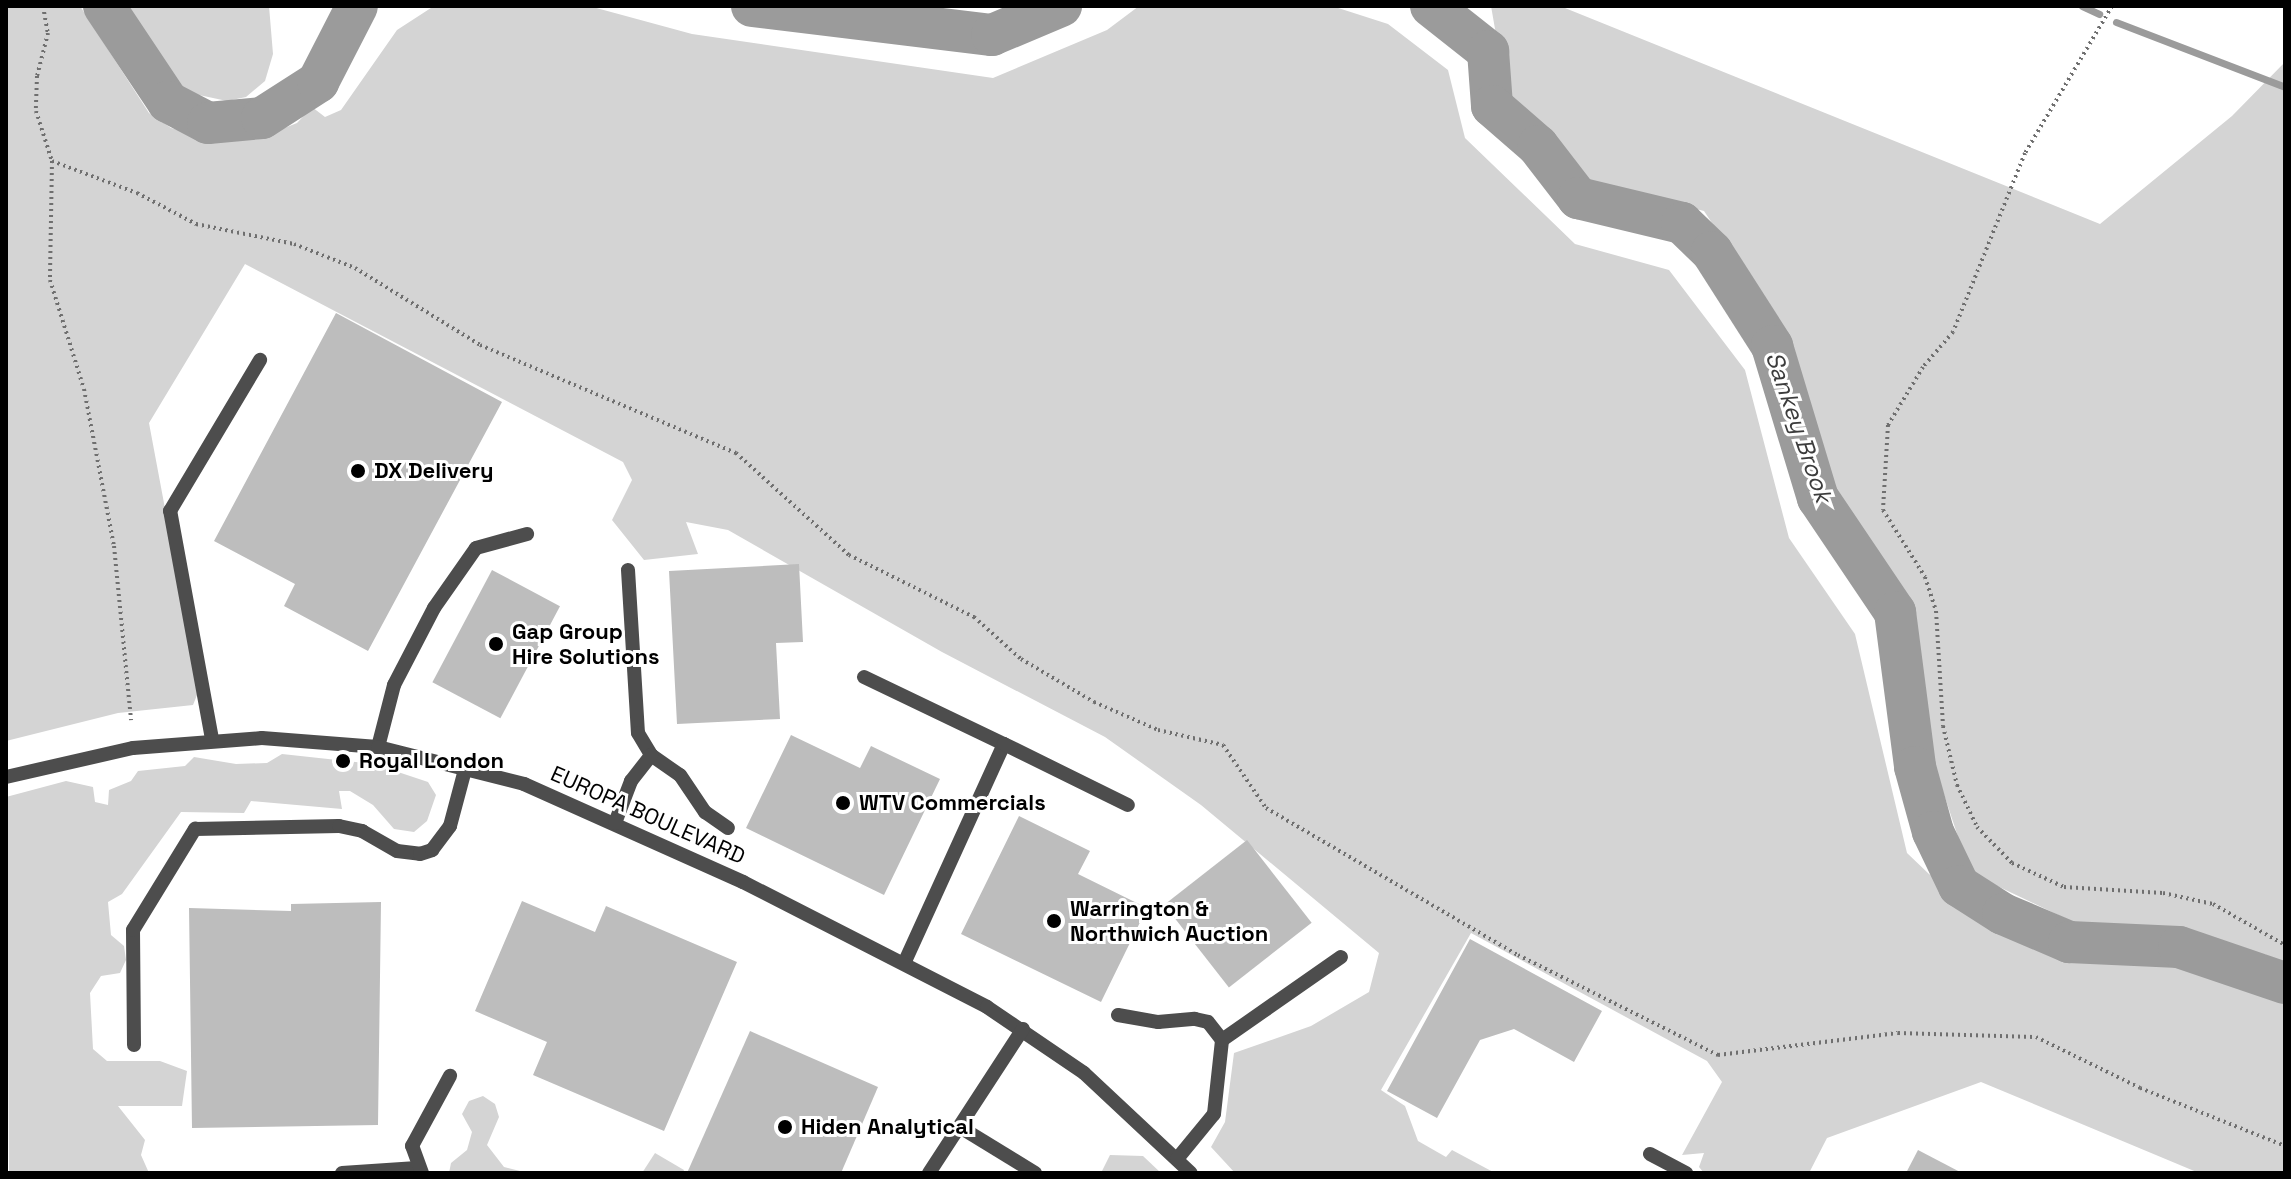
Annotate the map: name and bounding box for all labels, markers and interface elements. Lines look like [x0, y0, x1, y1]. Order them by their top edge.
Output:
water label: Sankey Brook [1760, 348, 1838, 506]
place label: DX Delivery [374, 458, 494, 484]
marker: DX Delivery [349, 462, 367, 480]
place label: Gap Group Hire Solutions [512, 618, 660, 670]
marker: Gap Group Hire Solutions [487, 635, 505, 653]
place label: Royal London [359, 748, 504, 774]
marker: Royal London [334, 752, 352, 770]
street label: EUROPA BOULEVARD [547, 760, 749, 870]
place label: WTV Commercials [859, 790, 1046, 816]
marker: WTV Commercials [834, 794, 852, 812]
place label: Warrington & Northwich Auction [1070, 895, 1269, 946]
marker: Warrington & Northwich Auction [1045, 912, 1063, 930]
place label: Hiden Analytical [801, 1114, 974, 1140]
marker: Hiden Analytical [776, 1118, 794, 1136]

